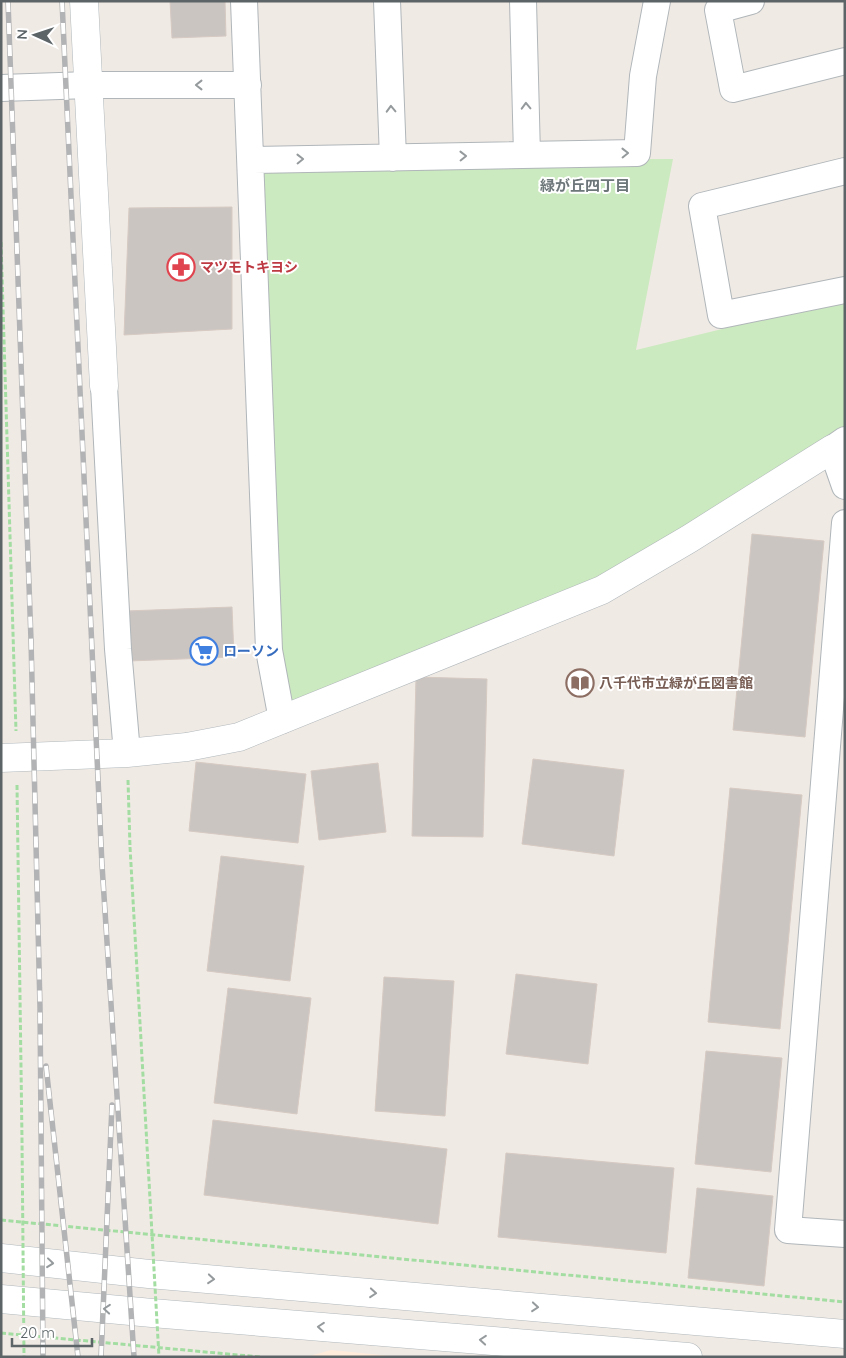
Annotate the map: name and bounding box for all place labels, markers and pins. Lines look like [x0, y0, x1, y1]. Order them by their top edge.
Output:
pharmacy icon: マツモトキヨシ [166, 252, 196, 282]
place label: マツモトキヨシ [200, 258, 298, 276]
supermarket icon: ローソン [189, 636, 219, 666]
place label: ローソン [223, 642, 279, 660]
library icon: 八千代市立緑が丘図書館 [565, 668, 595, 698]
place label: 八千代市立緑が丘図書館 [599, 674, 753, 692]

